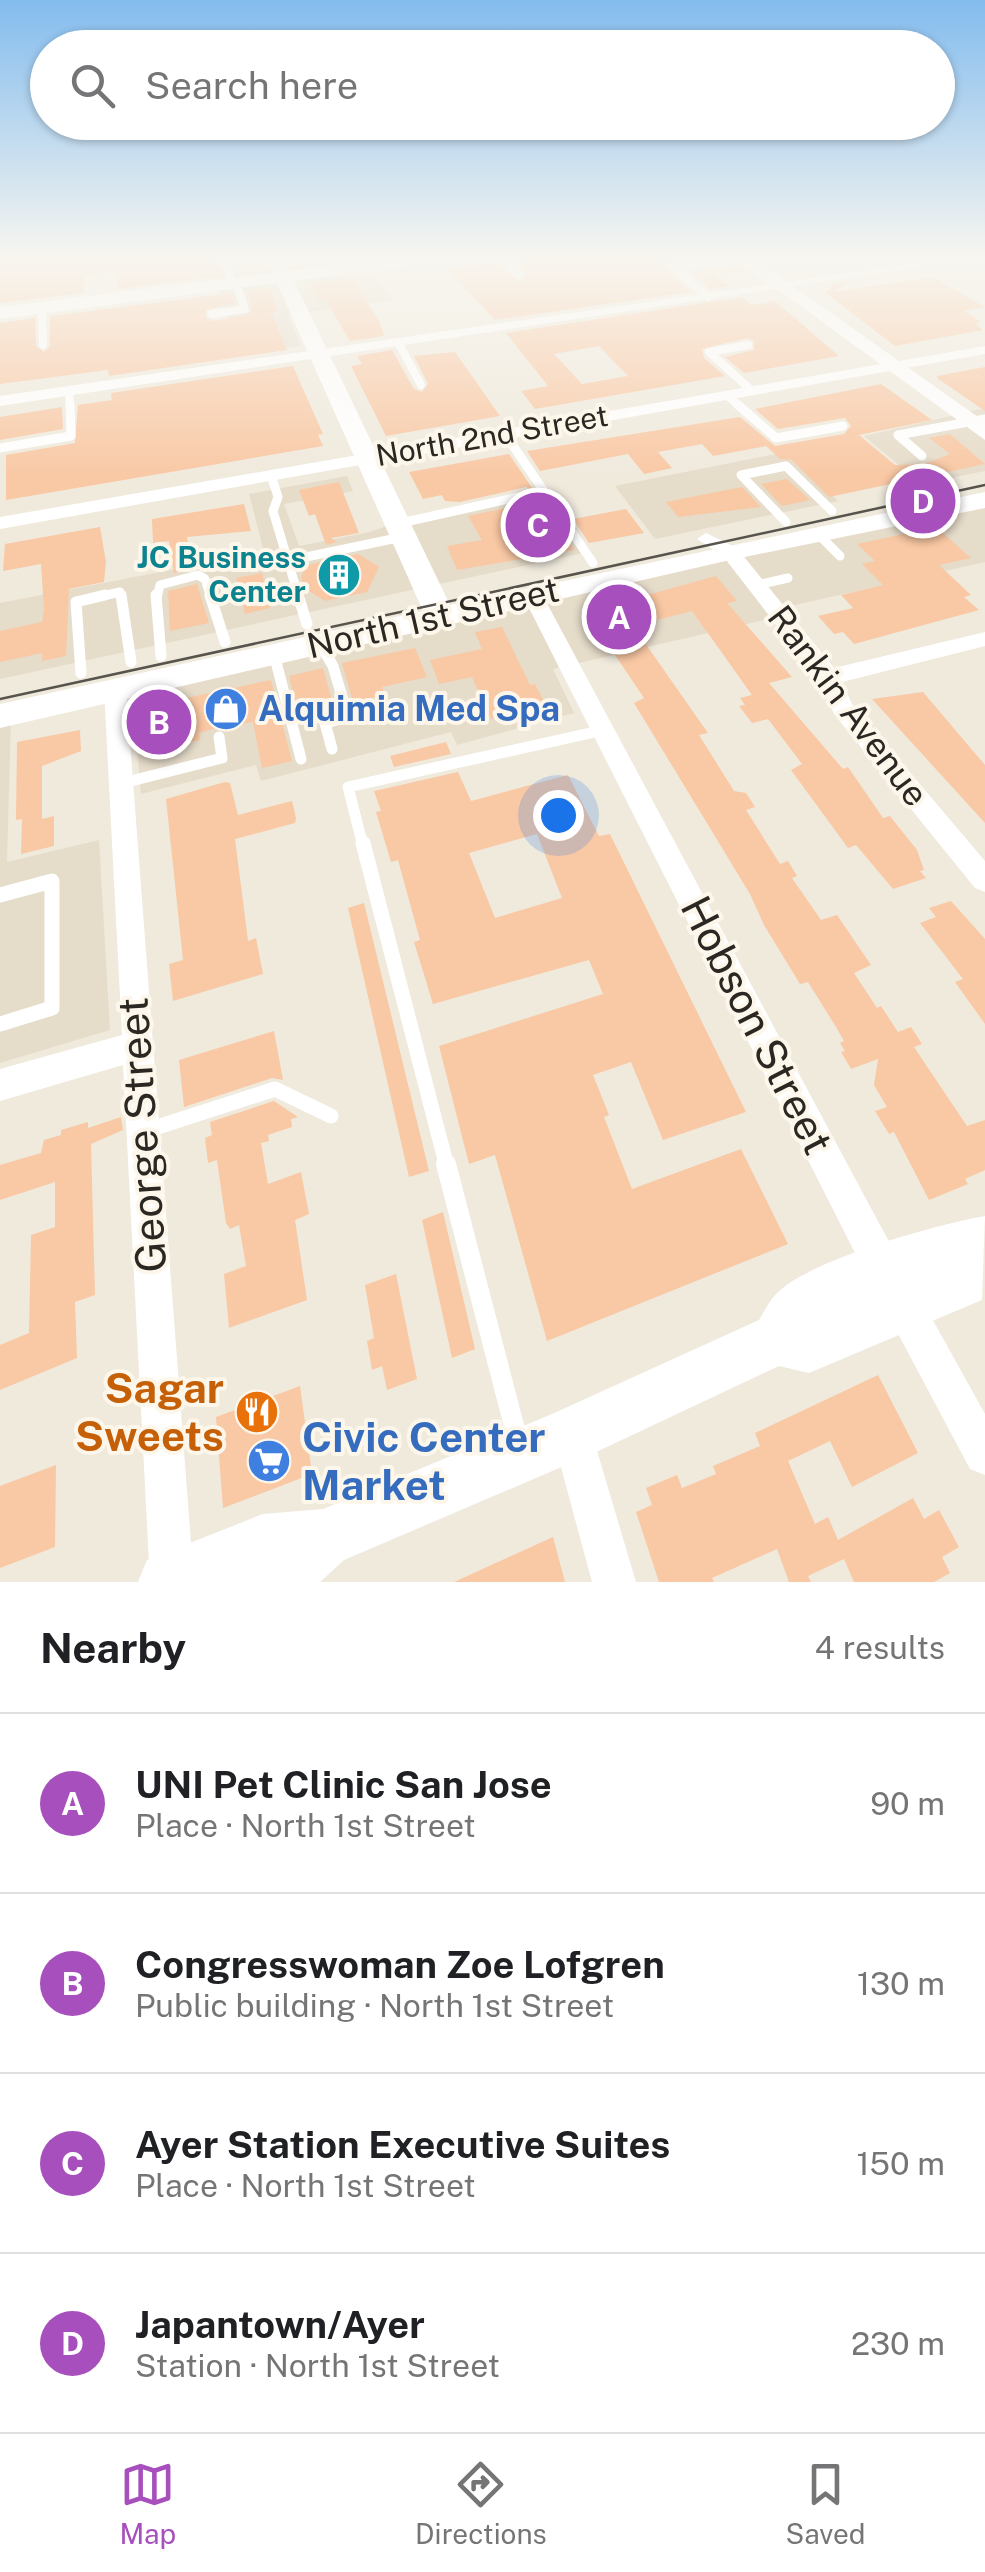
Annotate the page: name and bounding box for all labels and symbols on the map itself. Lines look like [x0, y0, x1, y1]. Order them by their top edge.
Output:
street label: North 2nd Street [373, 397, 611, 473]
pin: D [890, 464, 956, 538]
pin: C [506, 488, 570, 562]
place label: JC Business Center [137, 539, 306, 609]
building icon: JC Business Center [316, 552, 362, 598]
street label: North 1st Street [303, 569, 563, 666]
pin: A [586, 580, 652, 654]
street label: Rankin Avenue [760, 597, 937, 814]
pin: B [126, 684, 192, 760]
shop icon: Alquimia Med Spa [203, 686, 249, 732]
place label: Alquimia Med Spa [258, 688, 560, 729]
your location [533, 790, 584, 841]
street label: Hobson Street [671, 888, 843, 1162]
street label: George Street [107, 996, 176, 1274]
place label: Sagar Sweets [75, 1363, 224, 1460]
restaurant icon: Sagar Sweets [234, 1389, 280, 1435]
place label: Civic Center Market [302, 1412, 546, 1509]
supermarket icon: Civic Center Market [246, 1438, 292, 1484]

